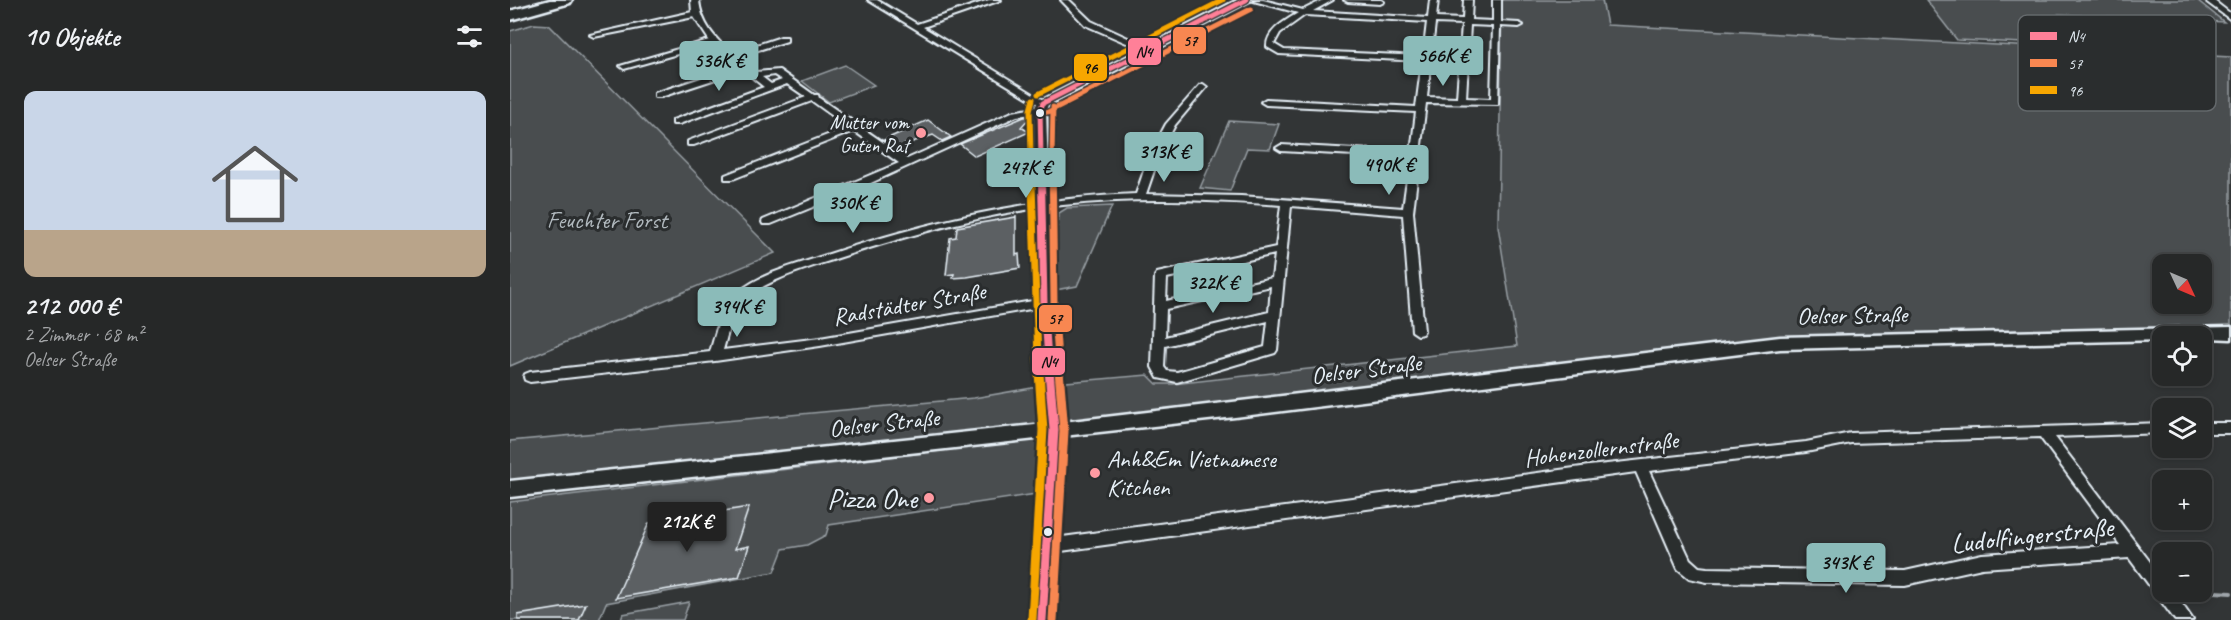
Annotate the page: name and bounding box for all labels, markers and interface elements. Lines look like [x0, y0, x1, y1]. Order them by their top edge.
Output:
legend [2018, 15, 2216, 111]
text: 10 Objekte [24, 20, 120, 53]
icon: filters [453, 20, 486, 53]
line badge: 57 [1172, 26, 1207, 55]
text: N4 [2068, 27, 2087, 47]
text: 57 [1183, 31, 1199, 51]
pin: 566K € [1394, 36, 1492, 87]
line badge: N4 [1127, 37, 1162, 66]
pin: 536K € [670, 41, 768, 92]
text: N4 [1135, 42, 1154, 62]
text: 566K € [1417, 43, 1469, 68]
text: 536K € [693, 48, 745, 73]
line badge: 96 [1073, 53, 1108, 82]
text: 57 [2068, 54, 2083, 74]
text: 96 [1083, 58, 1099, 78]
text: 96 [2068, 81, 2083, 101]
unlabelled marker [1034, 107, 1046, 119]
place label: Mutter vom Guten Rat [830, 110, 912, 158]
marker: Mutter vom Guten Rat [914, 126, 928, 140]
icon: home [201, 130, 309, 238]
pin: 313K € [1115, 132, 1213, 183]
text: 313K € [1139, 139, 1190, 164]
pin: 490K € [1340, 145, 1438, 196]
pin: 247K € [977, 148, 1075, 199]
text: 490K € [1364, 152, 1414, 177]
text: 247K € [1001, 155, 1051, 180]
pin: 350K € [804, 183, 902, 234]
text: 350K € [828, 190, 878, 215]
park label: Feuchter Forst [547, 205, 669, 235]
north arrow [2152, 254, 2212, 314]
map controls [2152, 254, 2212, 602]
pin: 322K € [1164, 263, 1262, 314]
text: 322K € [1188, 270, 1239, 295]
street label: Radstädter Straße [830, 275, 990, 332]
pin: 394K € [688, 287, 786, 338]
text: 212 000 € [24, 289, 118, 322]
text: 394K € [712, 294, 762, 319]
street label: Oelser Straße [1797, 299, 1910, 331]
line badge: 57 [1038, 304, 1073, 333]
text: 57 [1048, 309, 1064, 329]
text: 2 Zimmer · 68 m² [24, 322, 143, 347]
button: locate [2152, 326, 2212, 386]
text: Oelser Straße [24, 347, 116, 372]
line badge: N4 [1031, 347, 1066, 376]
street label: Oelser Straße [1309, 347, 1425, 391]
text: N4 [1040, 352, 1059, 372]
button: layers [2152, 398, 2212, 458]
street label: Oelser Straße [828, 402, 943, 444]
street label: Hohenzollernstraße [1522, 424, 1682, 473]
place label: Anh&Em Vietnamese Kitchen [1107, 444, 1278, 502]
marker: Anh&Em Vietnamese Kitchen [1088, 466, 1102, 480]
button: + [2152, 470, 2212, 530]
place label: Pizza One [827, 481, 919, 516]
marker: Pizza One [922, 491, 936, 505]
pin: 212K € [638, 502, 736, 553]
text: 212K € [662, 509, 713, 534]
street label: Ludolfingerstraße [1949, 509, 2117, 561]
unlabelled marker [1042, 526, 1054, 538]
button: − [2152, 542, 2212, 602]
pin: 343K € [1797, 543, 1895, 594]
text: 343K € [1821, 550, 1872, 575]

